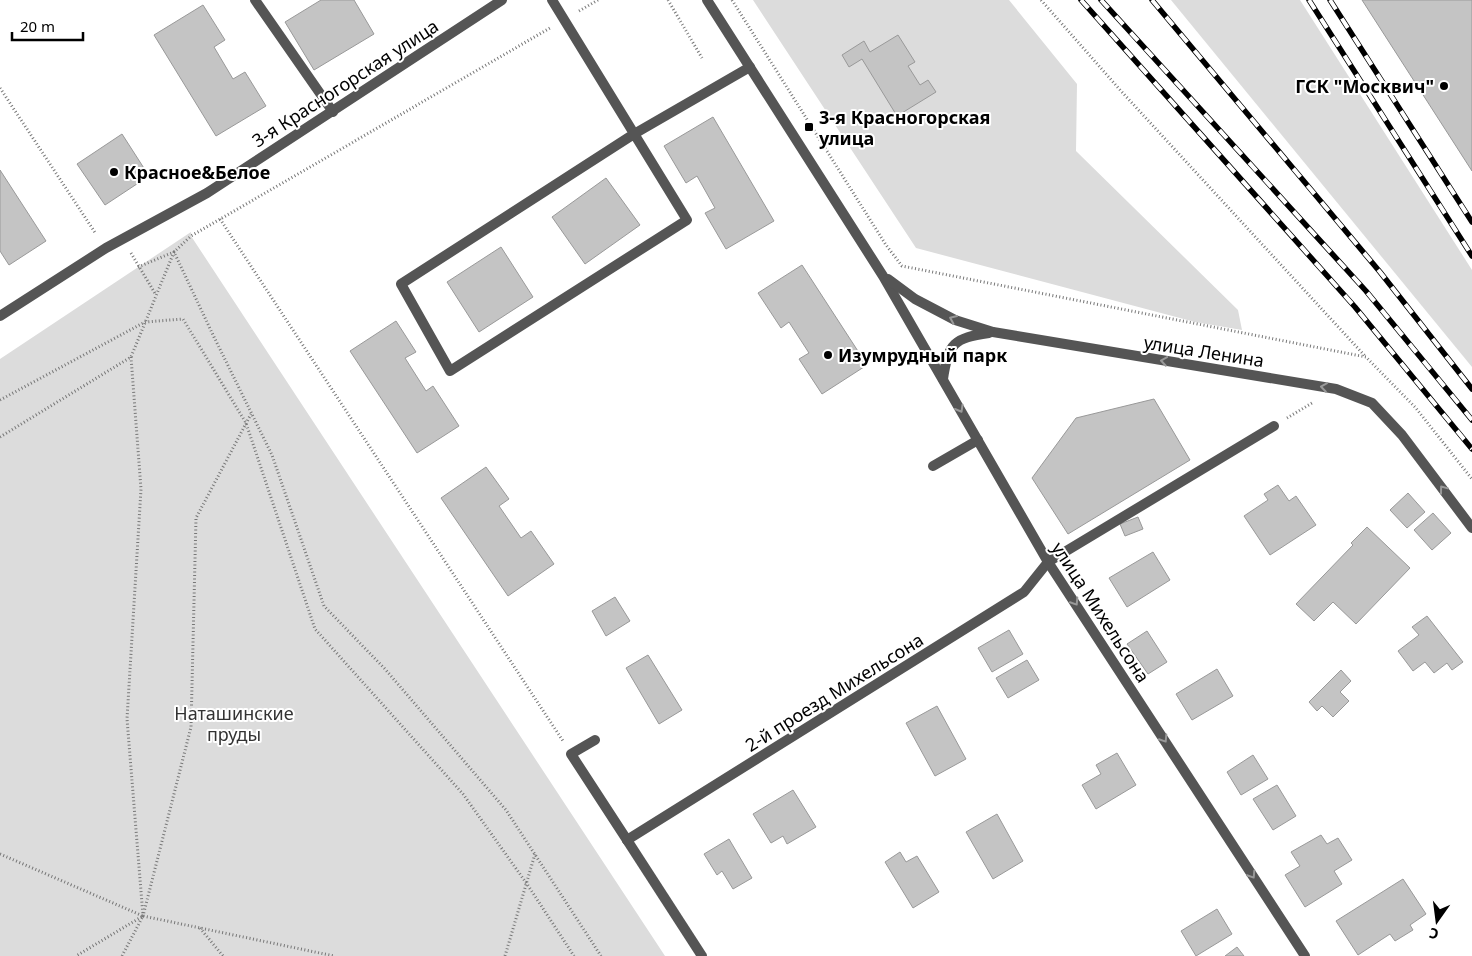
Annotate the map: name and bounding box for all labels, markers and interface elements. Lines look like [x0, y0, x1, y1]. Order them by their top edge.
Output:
scale bar [12, 10, 84, 42]
street label: 3-я Красногорская улица [247, 14, 443, 152]
text: 20 m [20, 16, 55, 36]
place label: ГСК "Москвич" [1295, 74, 1434, 98]
marker: ГСК "Москвич" [1438, 80, 1450, 92]
place label: 3-я Красногорская улица [818, 105, 990, 150]
marker: 3-я Красногорская улица [803, 121, 815, 133]
place label: Красное&Белое [124, 160, 270, 184]
marker: Красное&Белое [108, 166, 120, 178]
one-way arrow [949, 314, 958, 325]
street label: улица Ленина [1142, 330, 1266, 372]
place label: Изумрудный парк [838, 343, 1007, 367]
marker: Изумрудный парк [822, 349, 834, 361]
one-way arrow [1159, 356, 1168, 366]
one-way arrow [1320, 382, 1328, 393]
one-way arrow [954, 404, 964, 413]
one-way arrow [1440, 486, 1448, 495]
street label: улица Михельсона [1047, 537, 1155, 687]
one-way arrow [1069, 597, 1078, 606]
street label: 2-й проезд Михельсона [740, 627, 928, 757]
park label: Наташинские пруды [174, 701, 294, 746]
one-way arrow [1158, 733, 1167, 742]
one-way arrow [1246, 869, 1256, 878]
north arrow [1412, 896, 1462, 946]
text: С [1427, 924, 1440, 944]

